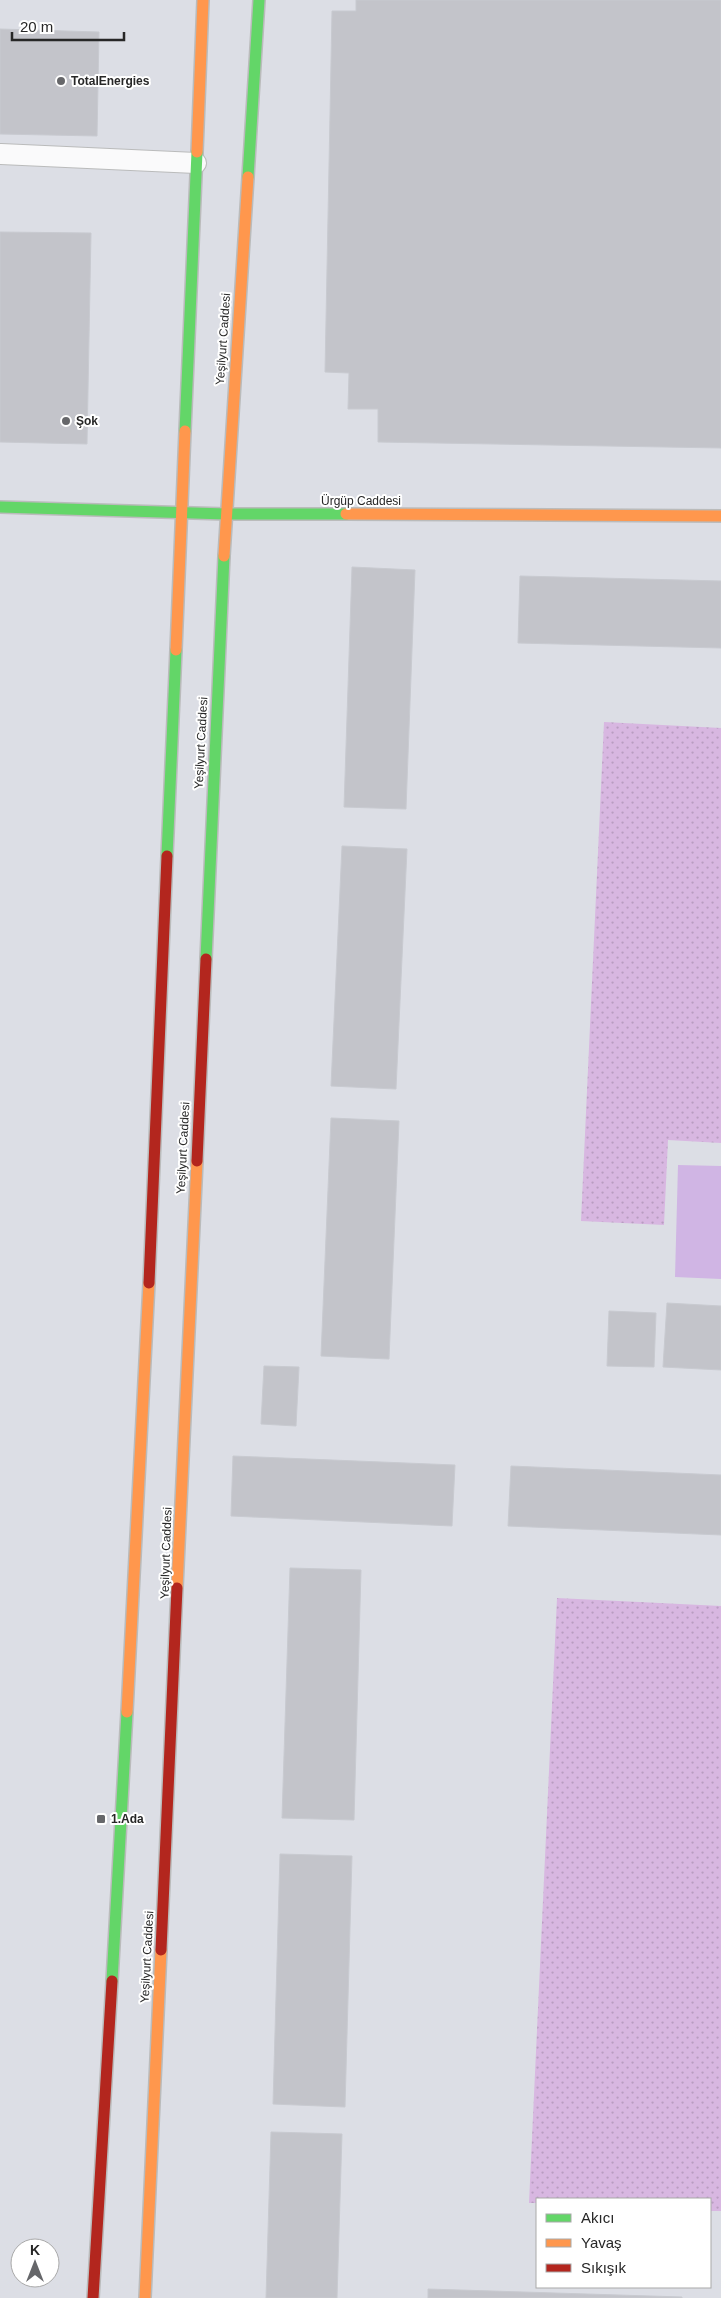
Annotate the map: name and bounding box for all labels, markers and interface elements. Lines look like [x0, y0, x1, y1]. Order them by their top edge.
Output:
scale bar [12, 10, 125, 42]
text: 20 m [20, 18, 53, 35]
place label: TotalEnergies [71, 74, 150, 88]
marker: TotalEnergies [55, 75, 67, 87]
street label: Yeşilyurt Caddesi [213, 292, 233, 386]
place label: Şok [76, 414, 98, 428]
marker: Şok [60, 415, 72, 427]
street label: Ürgüp Caddesi [321, 494, 401, 508]
street label: Yeşilyurt Caddesi [192, 697, 210, 789]
street label: Yeşilyurt Caddesi [174, 1102, 192, 1194]
street label: Yeşilyurt Caddesi [157, 1507, 175, 1599]
place label: 1.Ada [111, 1812, 144, 1826]
marker: 1.Ada [95, 1813, 107, 1825]
street label: Yeşilyurt Caddesi [138, 1911, 156, 2003]
legend [536, 2198, 711, 2288]
text: Akıcı [581, 2209, 614, 2226]
text: Yavaş [581, 2234, 622, 2251]
north arrow [10, 2238, 60, 2288]
text: K [30, 2242, 40, 2258]
text: Sıkışık [581, 2259, 627, 2276]

